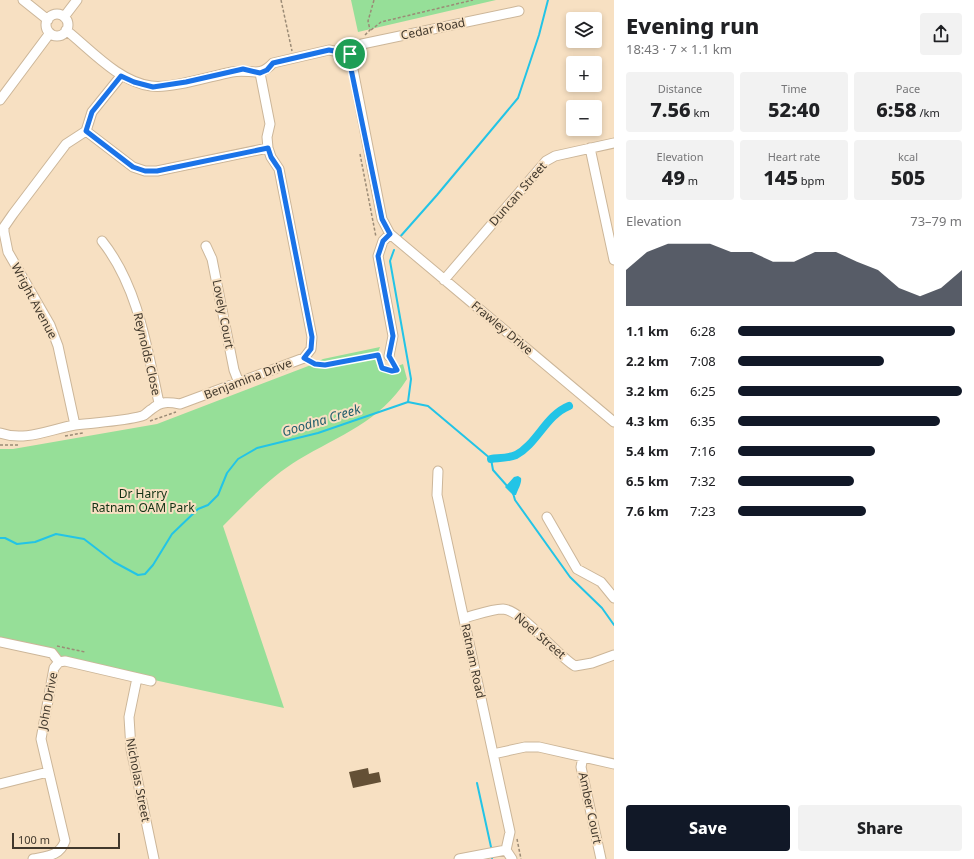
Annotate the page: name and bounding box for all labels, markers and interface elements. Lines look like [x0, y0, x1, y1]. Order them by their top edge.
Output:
text: Evening run [626, 10, 759, 40]
map controls [566, 12, 602, 136]
button: layers [566, 12, 602, 48]
street label: Cedar Road [399, 13, 467, 44]
button: share [920, 13, 962, 55]
pin [333, 37, 367, 71]
text: 18:43 · 7 × 1.1 km [626, 40, 732, 58]
icon: arrive [339, 43, 361, 65]
button: + [566, 56, 602, 92]
text: Distance [658, 81, 702, 96]
text: Time [781, 81, 807, 96]
text: Pace [896, 81, 920, 96]
text: 7.56 [650, 96, 691, 123]
text: 52:40 [768, 96, 820, 123]
text: 6:58 [876, 96, 917, 123]
button: − [566, 100, 602, 136]
text: km [691, 105, 710, 120]
text: /km [917, 105, 940, 120]
text: Elevation [657, 149, 703, 164]
text: Heart rate [768, 149, 820, 164]
text: kcal [898, 149, 918, 164]
street label: Duncan Street [485, 157, 551, 229]
text: 49 [662, 164, 685, 191]
text: 145 [763, 164, 798, 191]
text: 505 [891, 164, 925, 191]
text: m [685, 173, 698, 188]
text: bpm [798, 173, 825, 188]
text: Elevation [626, 212, 682, 230]
text: 73–79 m [910, 212, 962, 230]
street label: Wright Avenue [7, 260, 62, 342]
street label: Lovely Court [208, 278, 239, 351]
street label: Frawley Drive [468, 297, 537, 359]
street label: Reynolds Close [130, 311, 165, 397]
text: 1.1 km [626, 322, 669, 340]
text: 6:28 [690, 322, 716, 340]
text: 2.2 km [626, 352, 669, 370]
text: 7:08 [690, 352, 716, 370]
street label: Benjamina Drive [201, 354, 295, 403]
text: 3.2 km [626, 382, 669, 400]
text: 6:25 [690, 382, 716, 400]
water label: Goodna Creek [280, 399, 363, 440]
text: 4.3 km [626, 412, 669, 430]
text: 6:35 [690, 412, 716, 430]
text: 5.4 km [626, 442, 669, 460]
text: 7:16 [690, 442, 716, 460]
text: 6.5 km [626, 472, 669, 490]
text: 7:32 [690, 472, 716, 490]
park label: Dr Harry Ratnam OAM Park [91, 485, 195, 516]
text: 7.6 km [626, 502, 669, 520]
text: 7:23 [690, 502, 716, 520]
street label: Noel Street [511, 609, 570, 663]
street label: Ratnam Road [457, 622, 490, 700]
street label: John Drive [33, 671, 61, 732]
street label: Nicholas Street [122, 737, 155, 824]
street label: Amber Court [575, 771, 606, 846]
button: Save [626, 805, 790, 851]
button: Share [798, 805, 962, 851]
scale bar [12, 831, 120, 850]
text: 100 m [18, 832, 50, 847]

